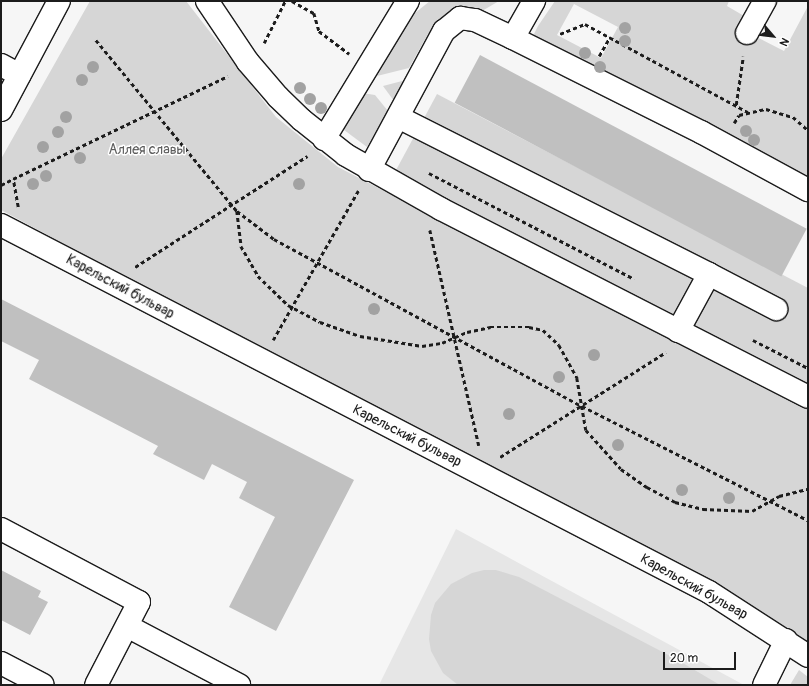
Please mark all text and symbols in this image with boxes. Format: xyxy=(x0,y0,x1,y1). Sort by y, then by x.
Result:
north arrow xyxy=(753,16,793,56)
text: N xyxy=(777,36,792,48)
park label: Аллея славы xyxy=(108,142,186,158)
street label: Карельский бульвар xyxy=(63,251,177,323)
street label: Карельский бульвар xyxy=(350,401,464,471)
street label: Карельский бульвар xyxy=(637,551,751,623)
scale bar xyxy=(665,644,738,670)
text: 20 m xyxy=(670,651,698,666)

